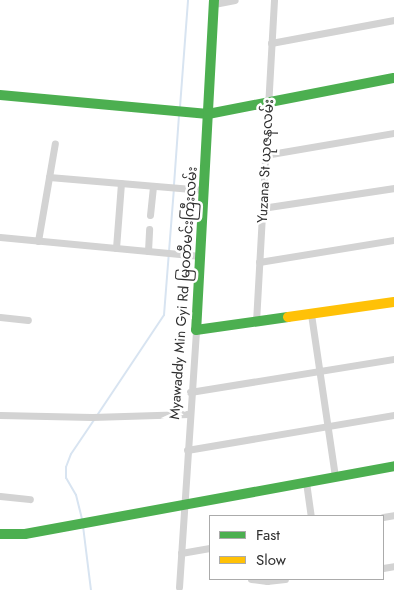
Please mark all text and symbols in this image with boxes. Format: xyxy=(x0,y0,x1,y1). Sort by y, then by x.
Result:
street label: Yuzana St ယုဇနလမ်း xyxy=(253,99,277,223)
street label: Myawaddy Min Gyi Rd မြဝတီမင်းကြီးလမ်း xyxy=(166,166,200,420)
legend xyxy=(209,515,384,580)
text: Fast xyxy=(256,524,280,546)
text: Slow xyxy=(256,549,286,571)

